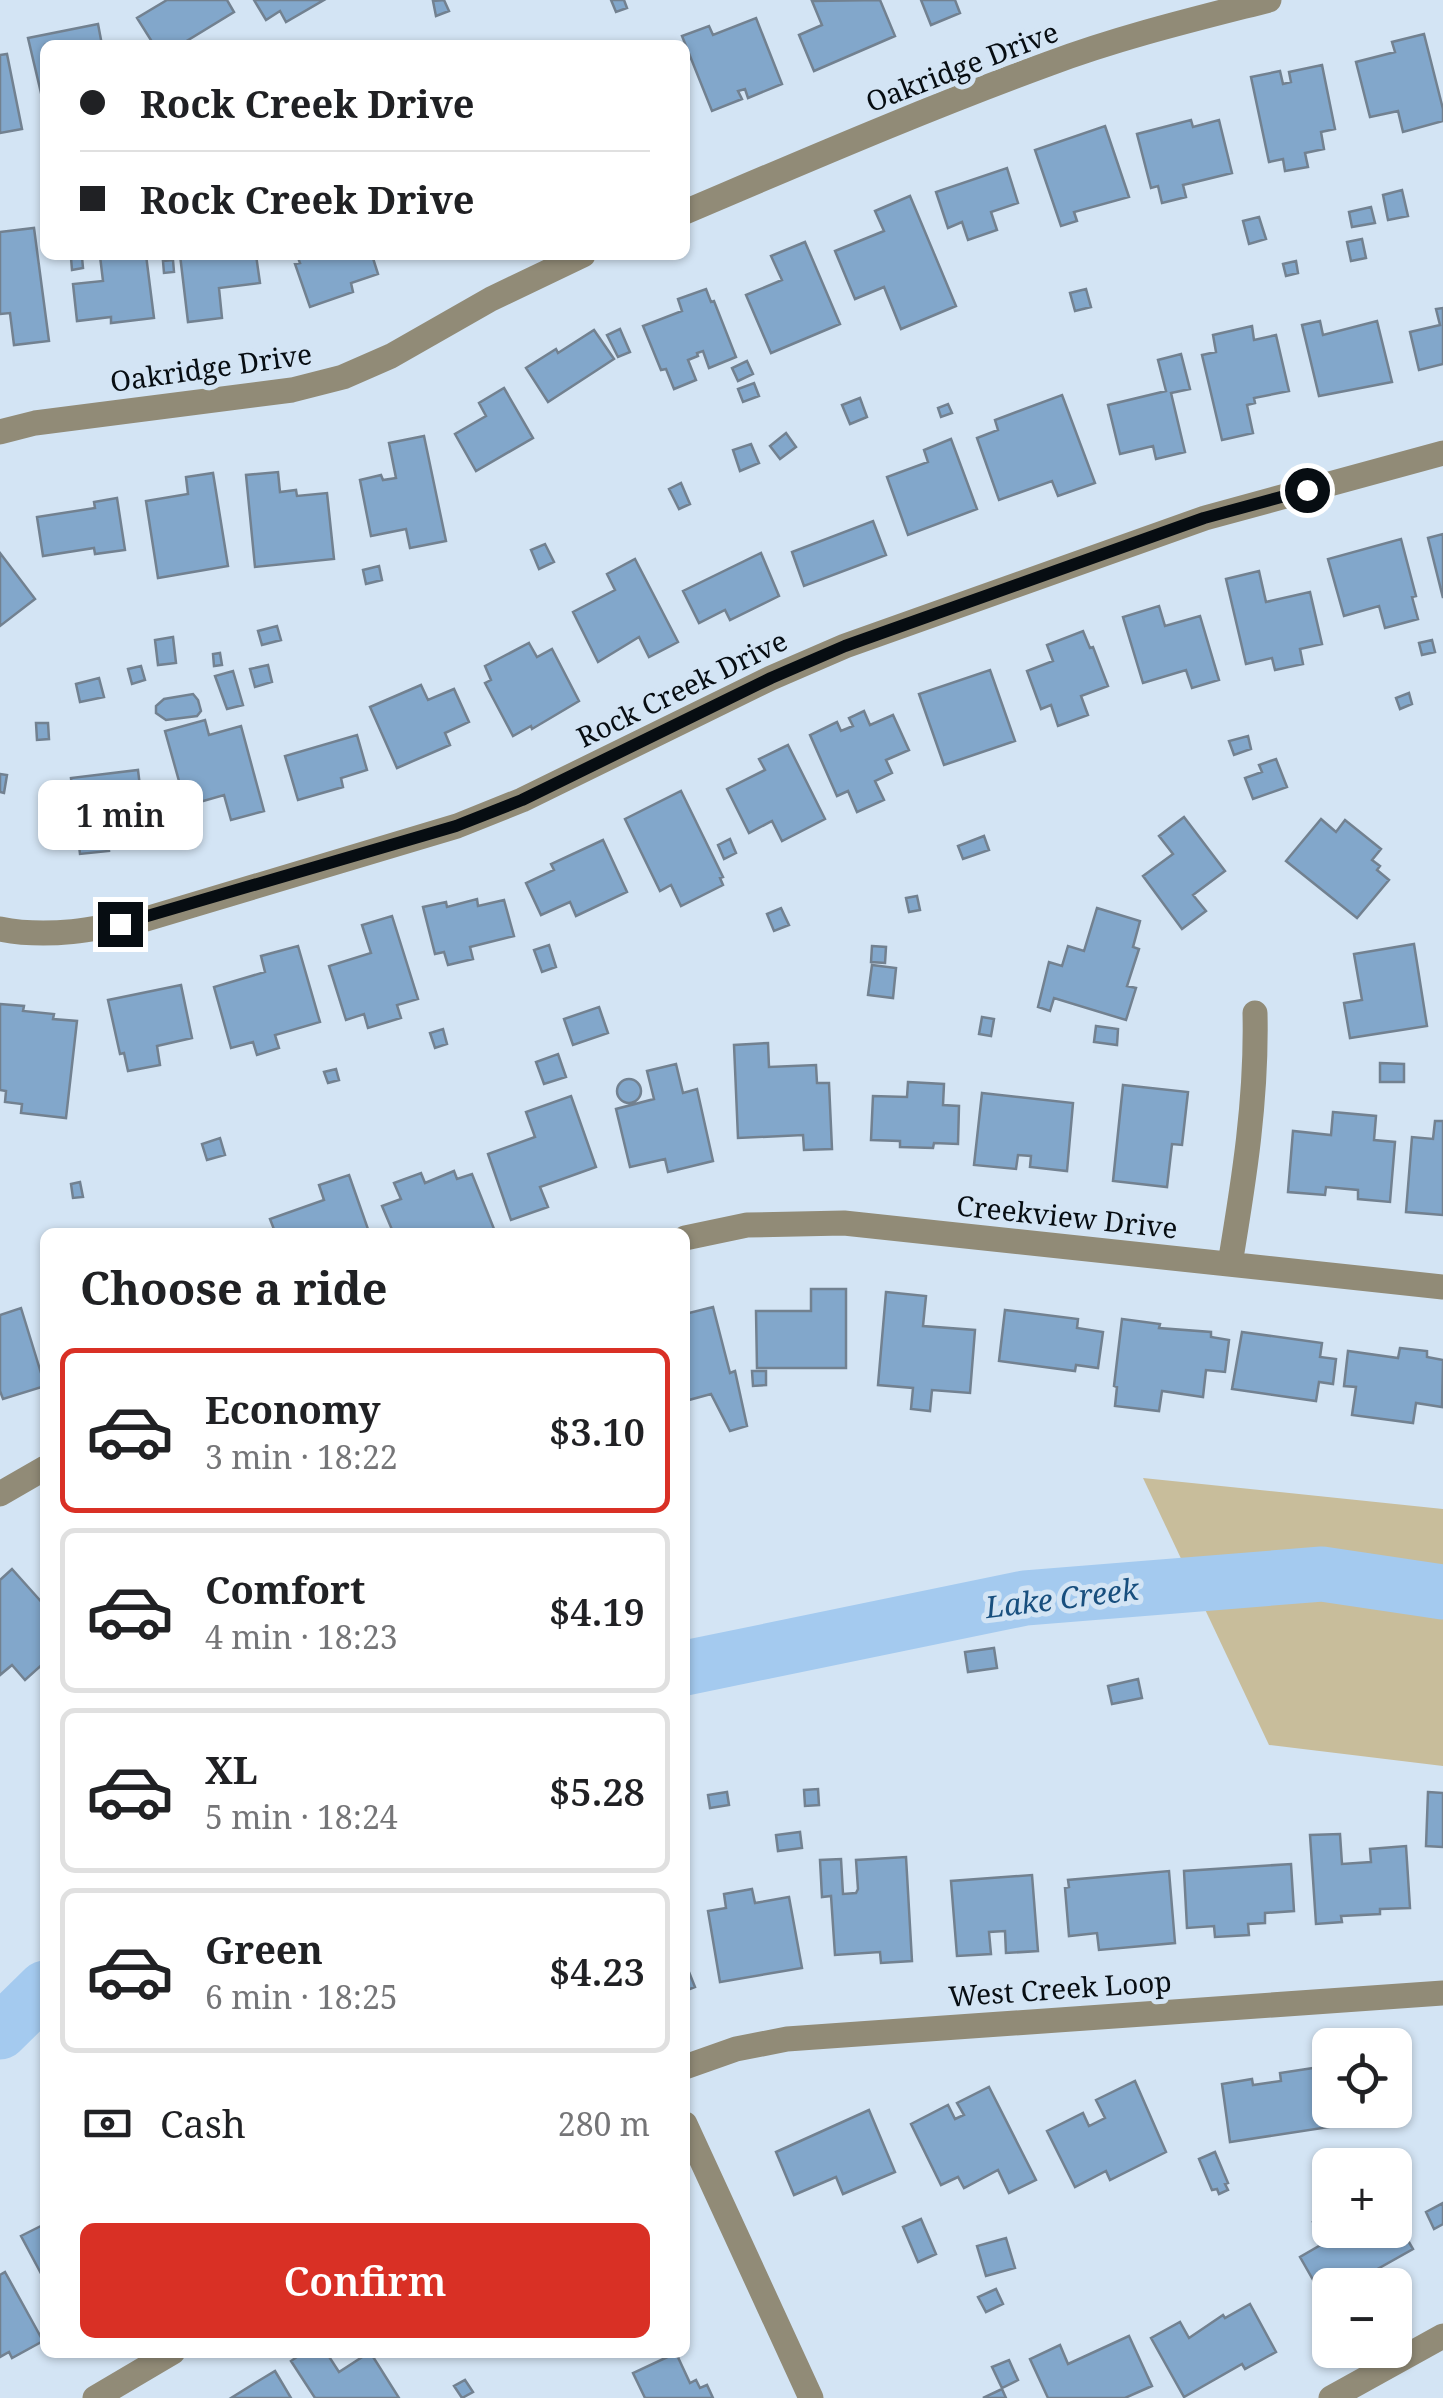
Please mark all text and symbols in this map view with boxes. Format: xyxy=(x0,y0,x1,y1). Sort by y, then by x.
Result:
street label: Oakridge Drive xyxy=(860,12,1063,120)
text: Rock Creek Drive xyxy=(140,77,475,129)
text: Rock Creek Drive xyxy=(140,173,475,225)
street label: Oakridge Drive xyxy=(108,334,314,400)
route start xyxy=(1285,468,1330,513)
street label: Rock Creek Drive xyxy=(570,621,793,756)
callout: 1 min xyxy=(38,779,202,849)
text: 1 min xyxy=(76,793,165,836)
route end xyxy=(98,902,143,947)
street label: Creekview Drive xyxy=(955,1186,1179,1247)
text: Choose a ride xyxy=(80,1257,388,1318)
text: Economy xyxy=(205,1383,381,1435)
icon: car xyxy=(85,1386,175,1476)
text: $3.10 xyxy=(549,1405,645,1457)
text: 3 min · 18:22 xyxy=(205,1435,398,1478)
text: Comfort xyxy=(205,1563,365,1615)
icon: car xyxy=(85,1566,175,1656)
water label: Lake Creek xyxy=(982,1568,1142,1627)
text: $4.19 xyxy=(549,1585,645,1637)
text: 4 min · 18:23 xyxy=(205,1615,398,1658)
text: XL xyxy=(205,1743,258,1795)
icon: car xyxy=(85,1746,175,1836)
text: $5.28 xyxy=(549,1765,645,1817)
text: 5 min · 18:24 xyxy=(205,1795,398,1838)
text: Green xyxy=(205,1923,323,1975)
icon: car xyxy=(85,1926,175,2016)
text: $4.23 xyxy=(549,1945,645,1997)
street label: West Creek Loop xyxy=(947,1961,1173,2015)
text: 6 min · 18:25 xyxy=(205,1975,398,2018)
map controls xyxy=(1312,2028,1412,2368)
button: locate xyxy=(1312,2028,1412,2128)
icon: cash xyxy=(80,2096,135,2151)
text: Cash xyxy=(160,2097,246,2149)
text: 280 m xyxy=(558,2102,650,2145)
button: + xyxy=(1312,2148,1412,2248)
button: Confirm xyxy=(80,2223,650,2338)
button: − xyxy=(1312,2268,1412,2368)

